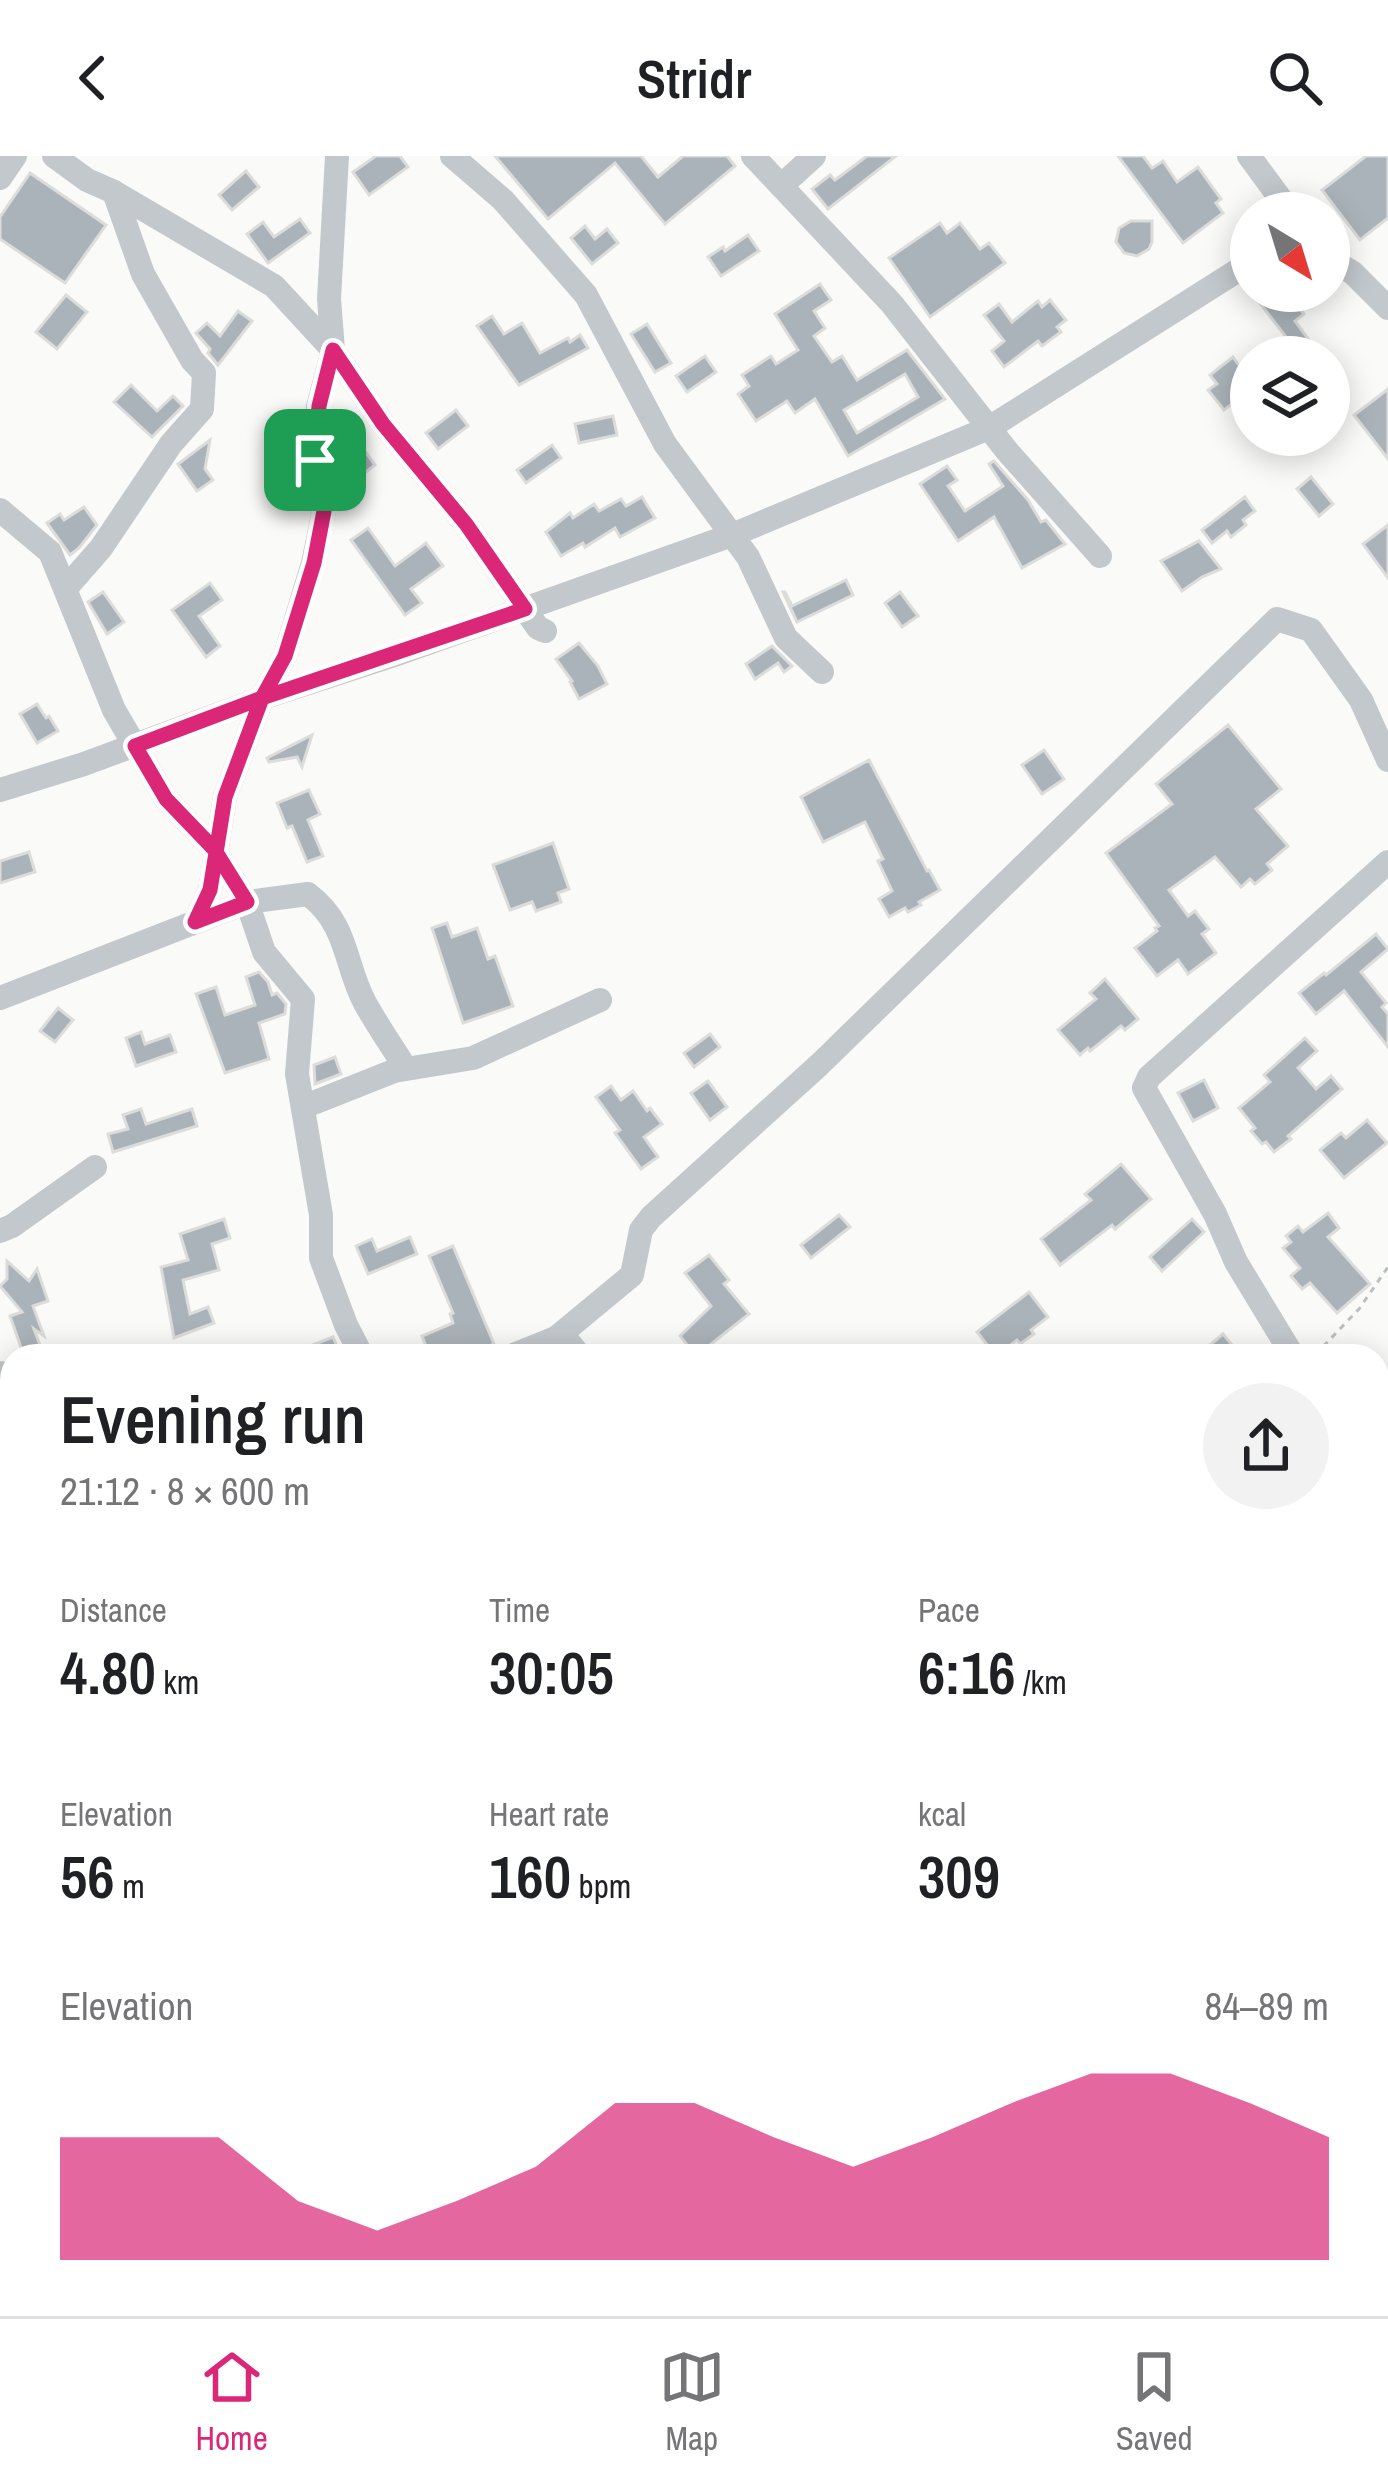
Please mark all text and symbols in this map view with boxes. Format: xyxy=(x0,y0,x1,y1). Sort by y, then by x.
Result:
text: Stridr xyxy=(637,42,751,115)
icon: back xyxy=(60,45,126,111)
icon: search xyxy=(1262,45,1328,111)
north arrow xyxy=(1230,192,1350,312)
map controls xyxy=(1230,192,1350,456)
button: layers xyxy=(1230,336,1350,456)
pin xyxy=(264,409,366,511)
icon: arrive xyxy=(282,427,348,493)
text: Evening run xyxy=(60,1375,366,1464)
button: share xyxy=(1203,1383,1329,1509)
text: 21:12 · 8 × 600 m xyxy=(60,1465,310,1517)
text: Distance xyxy=(60,1588,167,1632)
text: Time xyxy=(489,1588,550,1632)
text: Pace xyxy=(918,1588,980,1632)
text: 4.80 xyxy=(60,1632,156,1713)
text: 30:05 xyxy=(489,1632,614,1713)
text: 6:16 xyxy=(918,1632,1016,1713)
text: km xyxy=(156,1660,199,1704)
text: /km xyxy=(1016,1660,1067,1704)
text: Elevation xyxy=(60,1792,173,1836)
text: Heart rate xyxy=(489,1792,609,1836)
text: kcal xyxy=(918,1792,966,1836)
text: 56 xyxy=(60,1836,115,1917)
text: 160 xyxy=(489,1836,571,1917)
text: 309 xyxy=(918,1836,1000,1917)
text: m xyxy=(115,1864,145,1908)
text: bpm xyxy=(571,1864,631,1908)
text: Elevation xyxy=(60,1980,193,2032)
text: 84–89 m xyxy=(1205,1980,1329,2032)
tab: Home xyxy=(196,2344,268,2460)
tab: Map xyxy=(659,2344,725,2460)
tab: Saved xyxy=(1116,2344,1192,2460)

